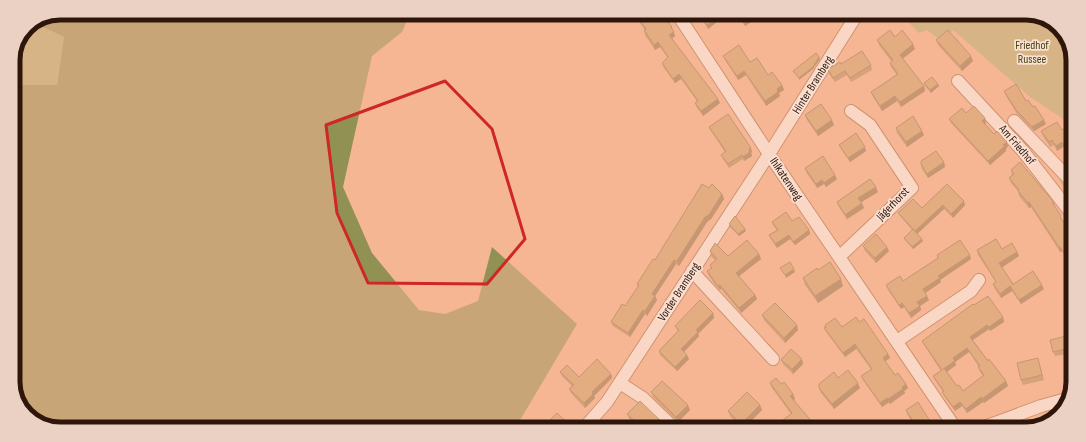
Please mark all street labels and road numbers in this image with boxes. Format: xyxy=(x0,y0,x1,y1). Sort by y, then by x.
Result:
street label: Hinter Bramberg xyxy=(789,53,837,117)
street label: Am Friedhof xyxy=(995,121,1039,169)
street label: Ihlkatenweg xyxy=(766,155,806,204)
street label: Jägerhorst xyxy=(873,184,913,225)
street label: Vorder Bramberg xyxy=(654,260,704,324)

